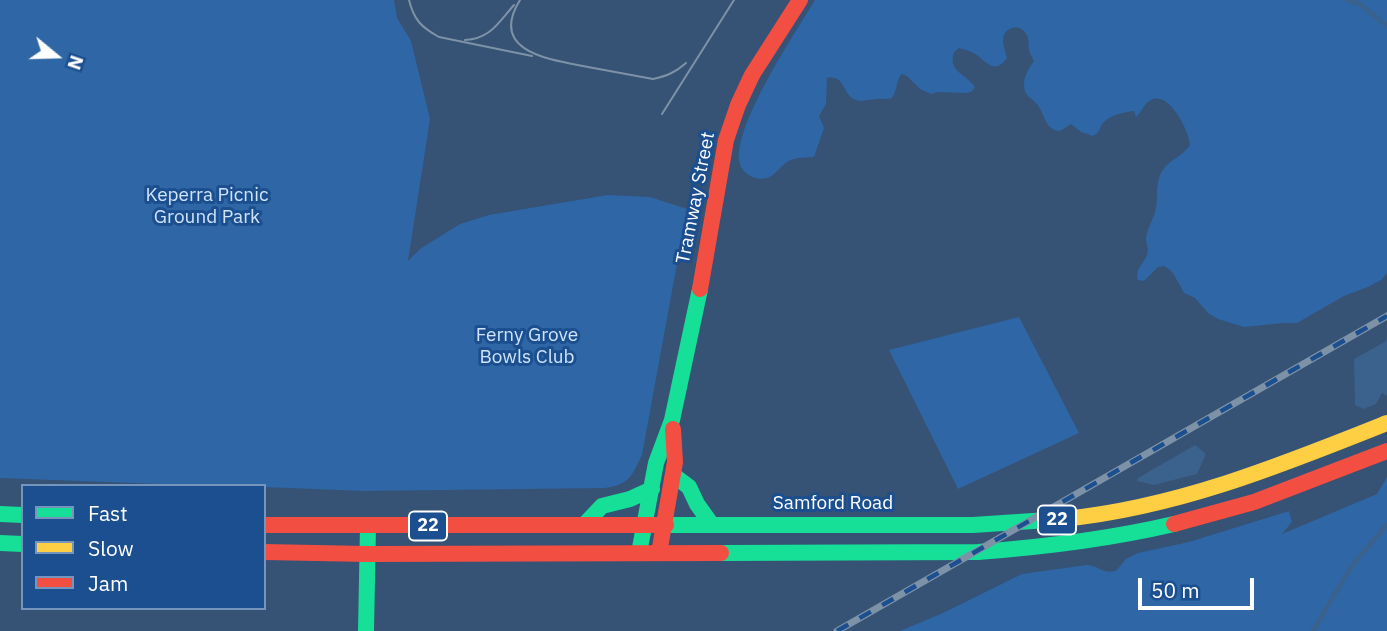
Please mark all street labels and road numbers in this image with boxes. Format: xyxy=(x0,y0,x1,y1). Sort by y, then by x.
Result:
street label: Tramway Street xyxy=(672,130,720,266)
street label: Samford Road xyxy=(773,493,893,515)
road number: 22 xyxy=(1038,506,1076,534)
road number: 22 xyxy=(409,512,447,540)

